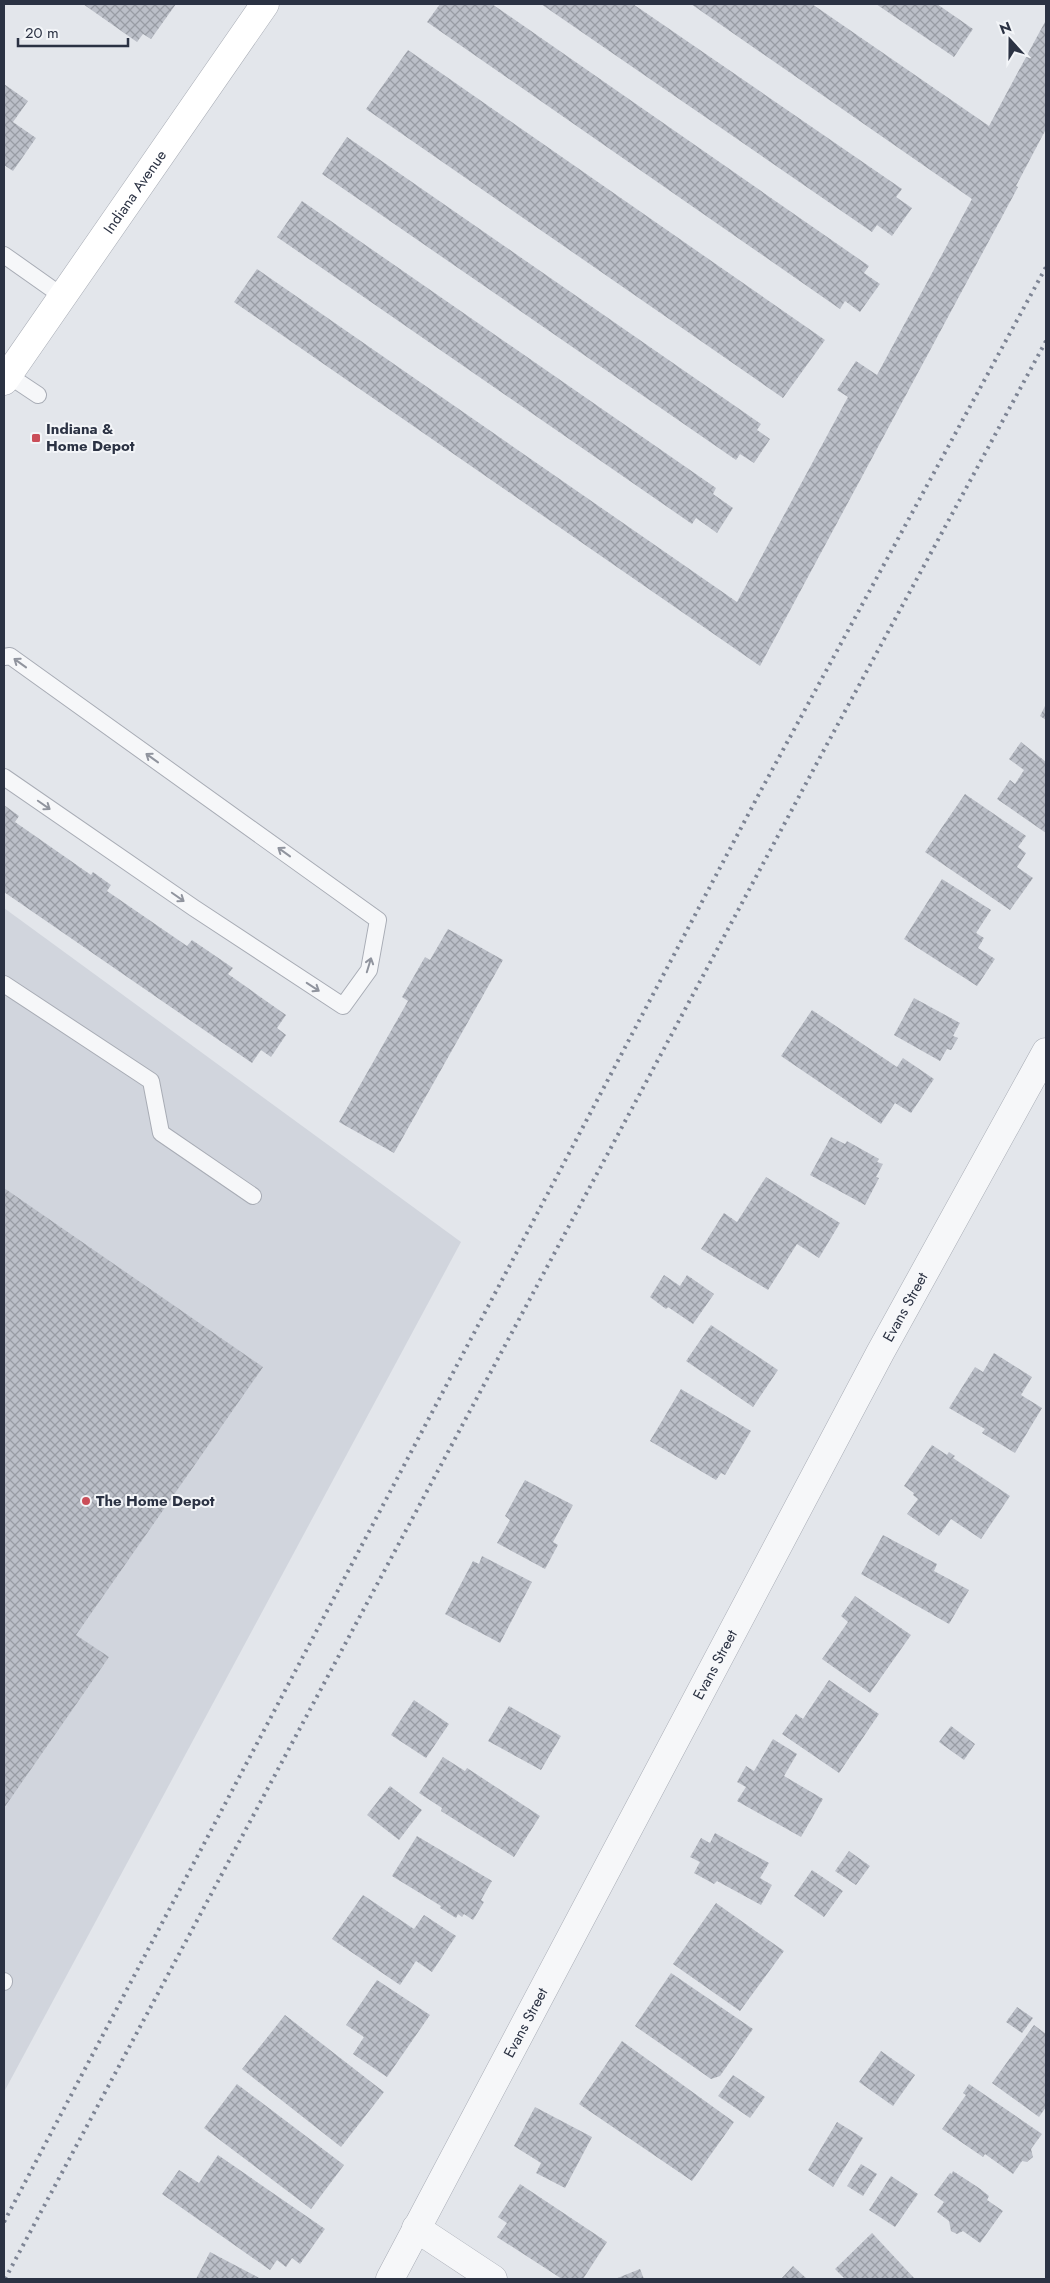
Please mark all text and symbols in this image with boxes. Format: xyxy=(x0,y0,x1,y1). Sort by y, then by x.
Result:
scale bar xyxy=(18,15,128,47)
north arrow xyxy=(985,15,1035,65)
text: N xyxy=(997,17,1014,39)
text: 20 m xyxy=(25,22,59,44)
street label: Indiana Avenue xyxy=(98,145,172,238)
place label: Indiana & Home Depot xyxy=(46,418,135,457)
marker: Indiana & Home Depot xyxy=(30,432,42,444)
one-way arrow xyxy=(13,658,27,668)
one-way arrow xyxy=(146,752,159,763)
one-way arrow xyxy=(37,800,51,810)
one-way arrow xyxy=(277,847,291,857)
one-way arrow xyxy=(171,892,185,902)
one-way arrow xyxy=(364,957,374,973)
one-way arrow xyxy=(306,982,320,992)
street label: Evans Street xyxy=(877,1268,934,1346)
place label: The Home Depot xyxy=(96,1490,215,1512)
marker: The Home Depot xyxy=(80,1495,92,1507)
street label: Evans Street xyxy=(687,1625,743,1704)
street label: Evans Street xyxy=(498,1983,553,2062)

